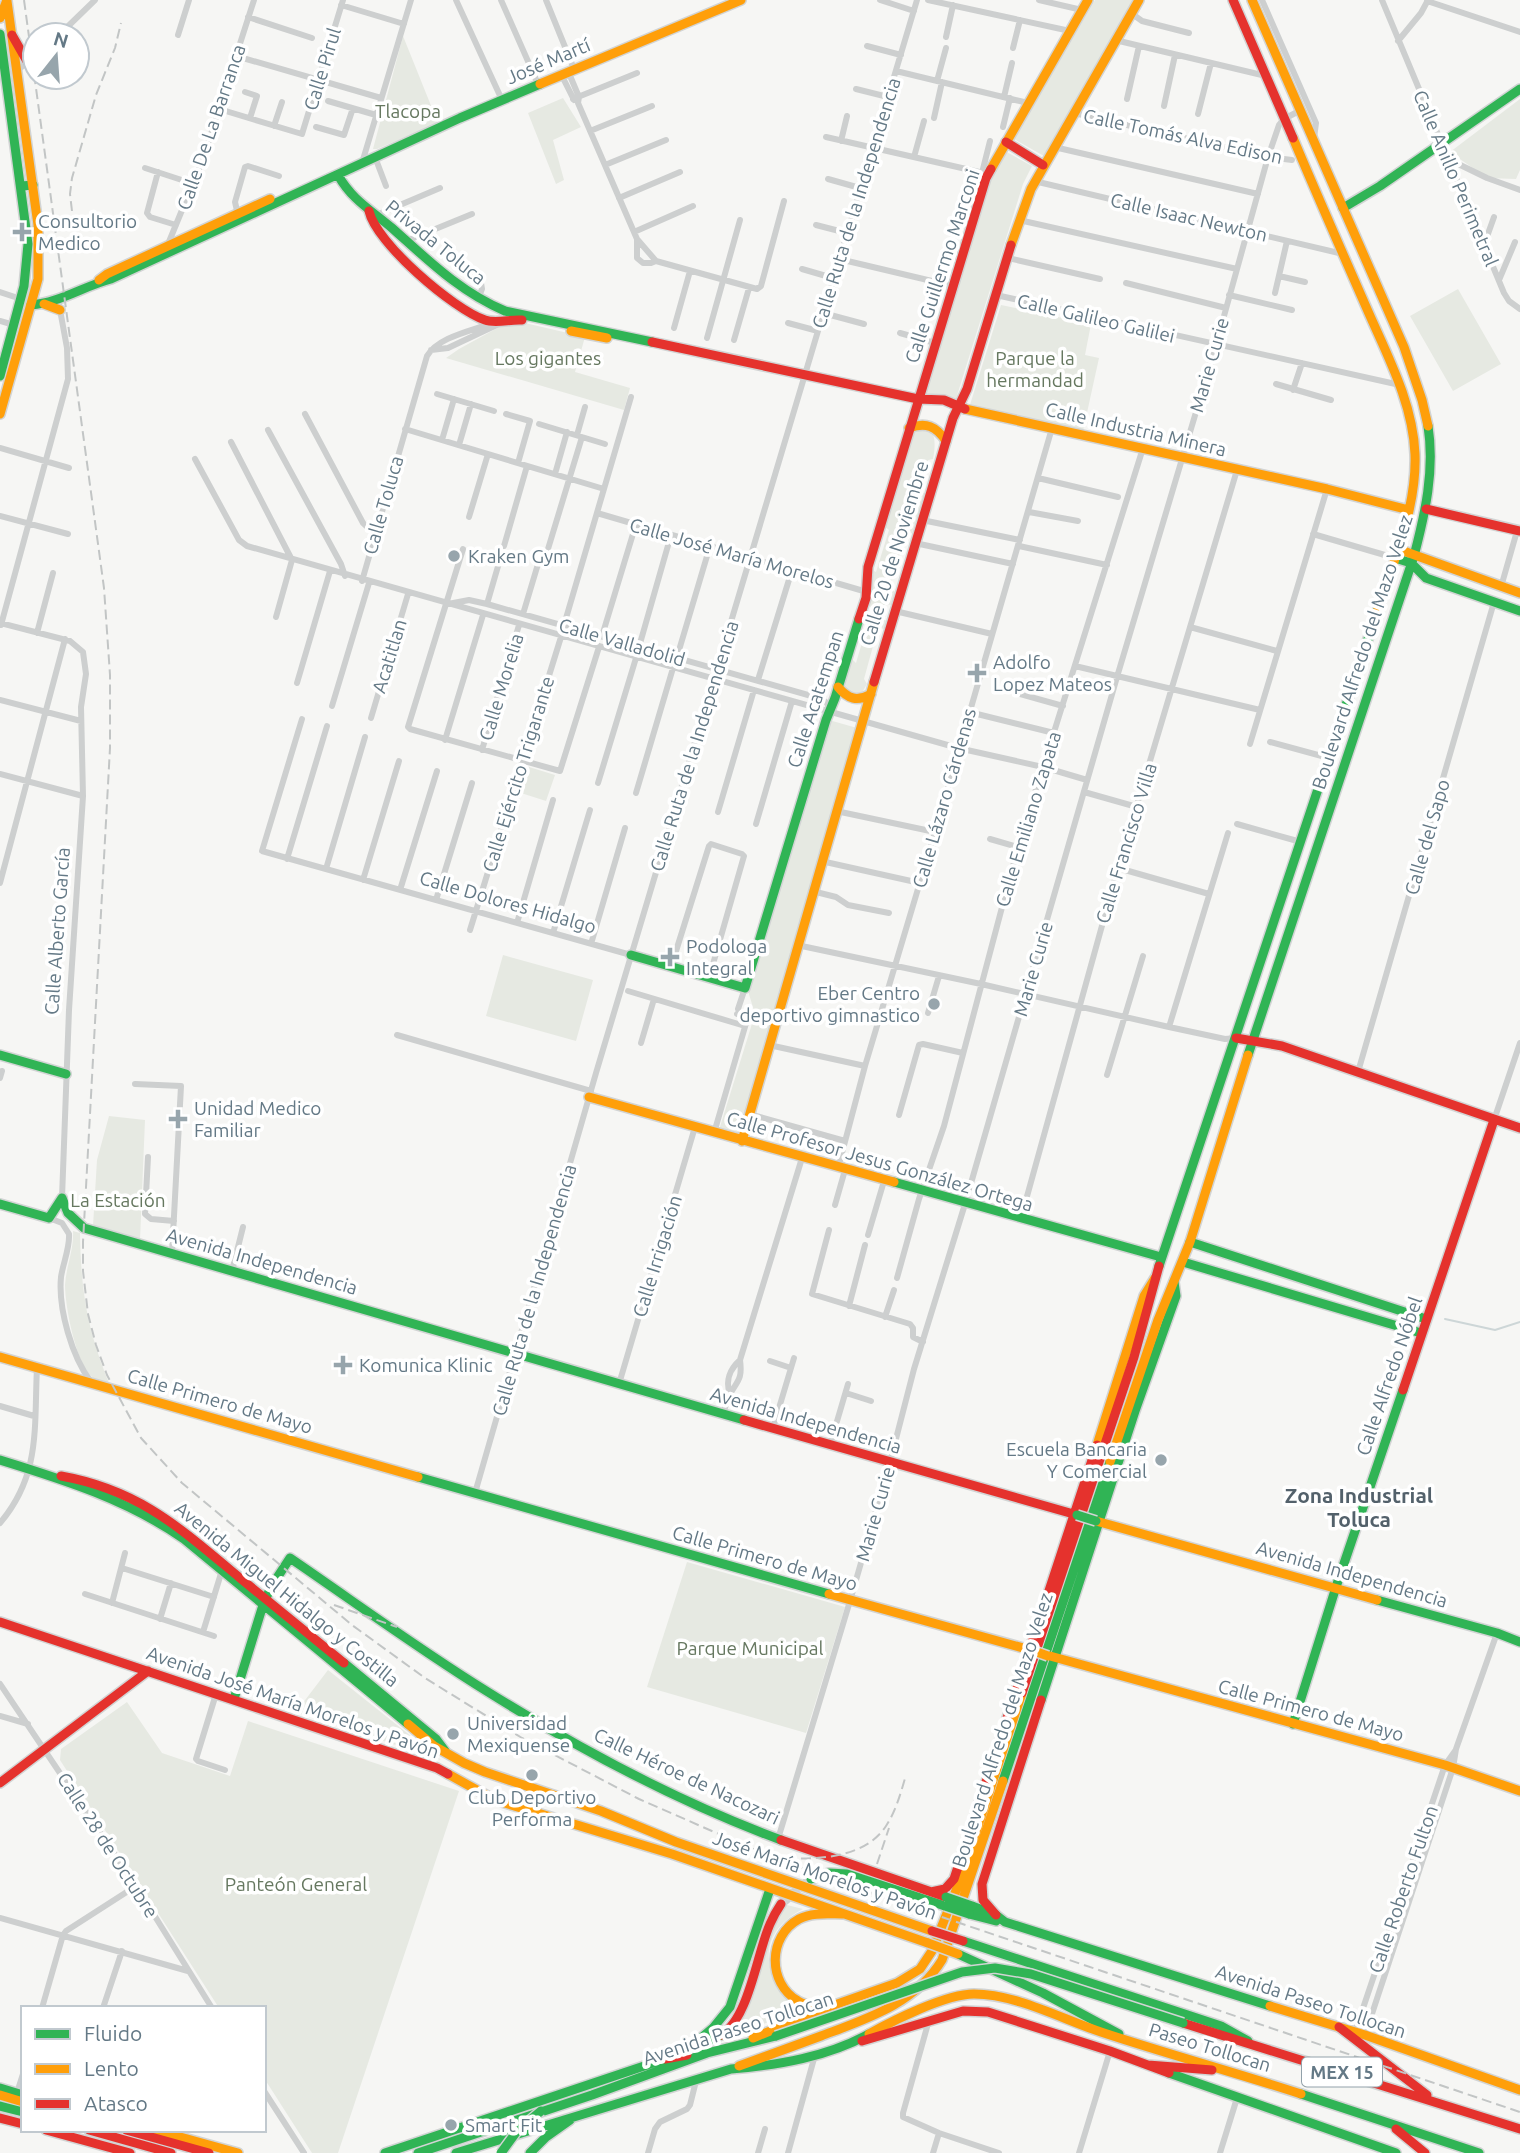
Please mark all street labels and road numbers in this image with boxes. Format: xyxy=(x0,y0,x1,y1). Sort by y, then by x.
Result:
street label: Calle Pirul xyxy=(299,25,345,113)
street label: José Martí xyxy=(503,33,594,89)
street label: Calle De La Barranca xyxy=(172,41,250,213)
street label: Calle Ruta de la Independencia xyxy=(807,75,905,331)
street label: Calle Anillo Perimetral xyxy=(1409,87,1503,269)
street label: Calle Tomás Alva Edison xyxy=(1081,104,1285,168)
street label: Calle Guillermo Marconi xyxy=(900,166,984,366)
street label: Calle Isaac Newton xyxy=(1108,188,1270,246)
street label: Privada Toluca xyxy=(381,195,491,289)
street label: Calle Galileo Galilei xyxy=(1015,289,1177,347)
street label: Marie Curie xyxy=(1185,315,1233,415)
street label: Calle Industria Minera xyxy=(1043,397,1229,461)
street label: Calle Toluca xyxy=(358,453,408,557)
street label: Calle 20 de Noviembre xyxy=(855,458,933,648)
street label: Boulevard Alfredo del Mazo Velez xyxy=(1307,512,1417,792)
street label: Calle José María Morelos xyxy=(627,513,837,593)
street label: Calle Valladolid xyxy=(556,613,688,671)
street label: Acatitlan xyxy=(367,616,411,696)
street label: Calle Ruta de la Independencia xyxy=(645,618,743,874)
street label: Calle Acatempan xyxy=(782,628,848,770)
street label: Calle Morelia xyxy=(474,631,528,743)
street label: Calle Ejército Trigarante xyxy=(478,673,558,875)
street label: Calle Lázaro Cárdenas xyxy=(908,706,980,890)
street label: Calle Emiliano Zapata xyxy=(991,729,1065,909)
street label: Calle Francisco Villa xyxy=(1091,760,1161,926)
street label: Calle del Sapo xyxy=(1400,777,1454,897)
street label: Calle Alberto García xyxy=(40,846,74,1016)
street label: Calle Dolores Hidalgo xyxy=(417,866,599,938)
street label: Marie Curie xyxy=(1009,919,1057,1019)
street label: Calle Profesor Jesus González Ortega xyxy=(724,1107,1036,1215)
street label: Calle Ruta de la Independencia xyxy=(487,1162,581,1418)
street label: Calle Irrigación xyxy=(628,1192,686,1320)
street label: Avenida Independencia xyxy=(164,1223,360,1299)
street label: Calle Alfredo Nóbel xyxy=(1352,1294,1426,1458)
street label: Calle Primero de Mayo xyxy=(125,1364,315,1438)
street label: Avenida Independencia xyxy=(708,1382,904,1458)
street label: Marie Curie xyxy=(851,1464,899,1564)
street label: Avenida Miguel Hidalgo y Costilla xyxy=(171,1497,403,1691)
street label: Calle Primero de Mayo xyxy=(670,1521,860,1595)
street label: Avenida Independencia xyxy=(1254,1536,1450,1612)
street label: Boulevard Alfredo del Mazo Velez xyxy=(947,1590,1057,1870)
street label: Avenida José María Morelos y Pavón xyxy=(144,1641,442,1763)
street label: Calle Primero de Mayo xyxy=(1216,1675,1406,1745)
street label: Calle Héroe de Nacozari xyxy=(591,1723,783,1829)
street label: Calle 28 de Octubre xyxy=(53,1768,163,1922)
street label: Calle Roberto Fulton xyxy=(1364,1802,1442,1976)
street label: José María Morelos y Pavón xyxy=(710,1826,940,1924)
street label: Avenida Paseo Tollocan xyxy=(1213,1960,1409,2042)
street label: Avenida Paseo Tollocan xyxy=(640,1987,836,2069)
street label: Paseo Tollocan xyxy=(1146,2018,1274,2076)
road number: MEX 15 xyxy=(1302,2058,1382,2086)

